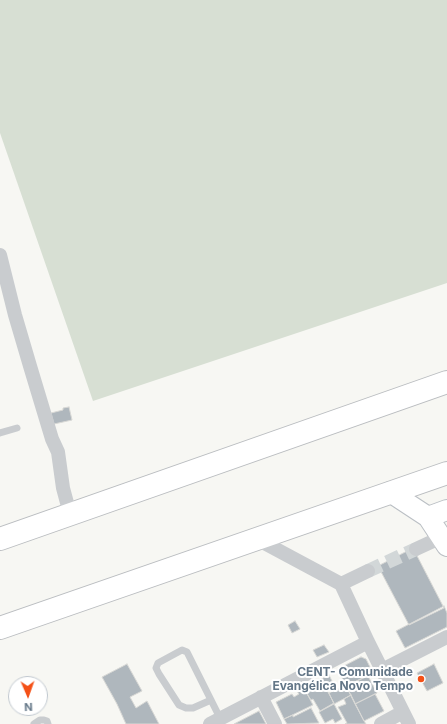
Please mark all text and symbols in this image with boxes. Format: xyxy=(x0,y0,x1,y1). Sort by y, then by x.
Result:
place label: CENT- Comunidade Evangélica Novo Tempo xyxy=(272,665,413,693)
marker: CENT- Comunidade Evangélica Novo Tempo xyxy=(416,674,426,684)
north arrow xyxy=(8,676,48,716)
text: N xyxy=(24,700,33,714)

